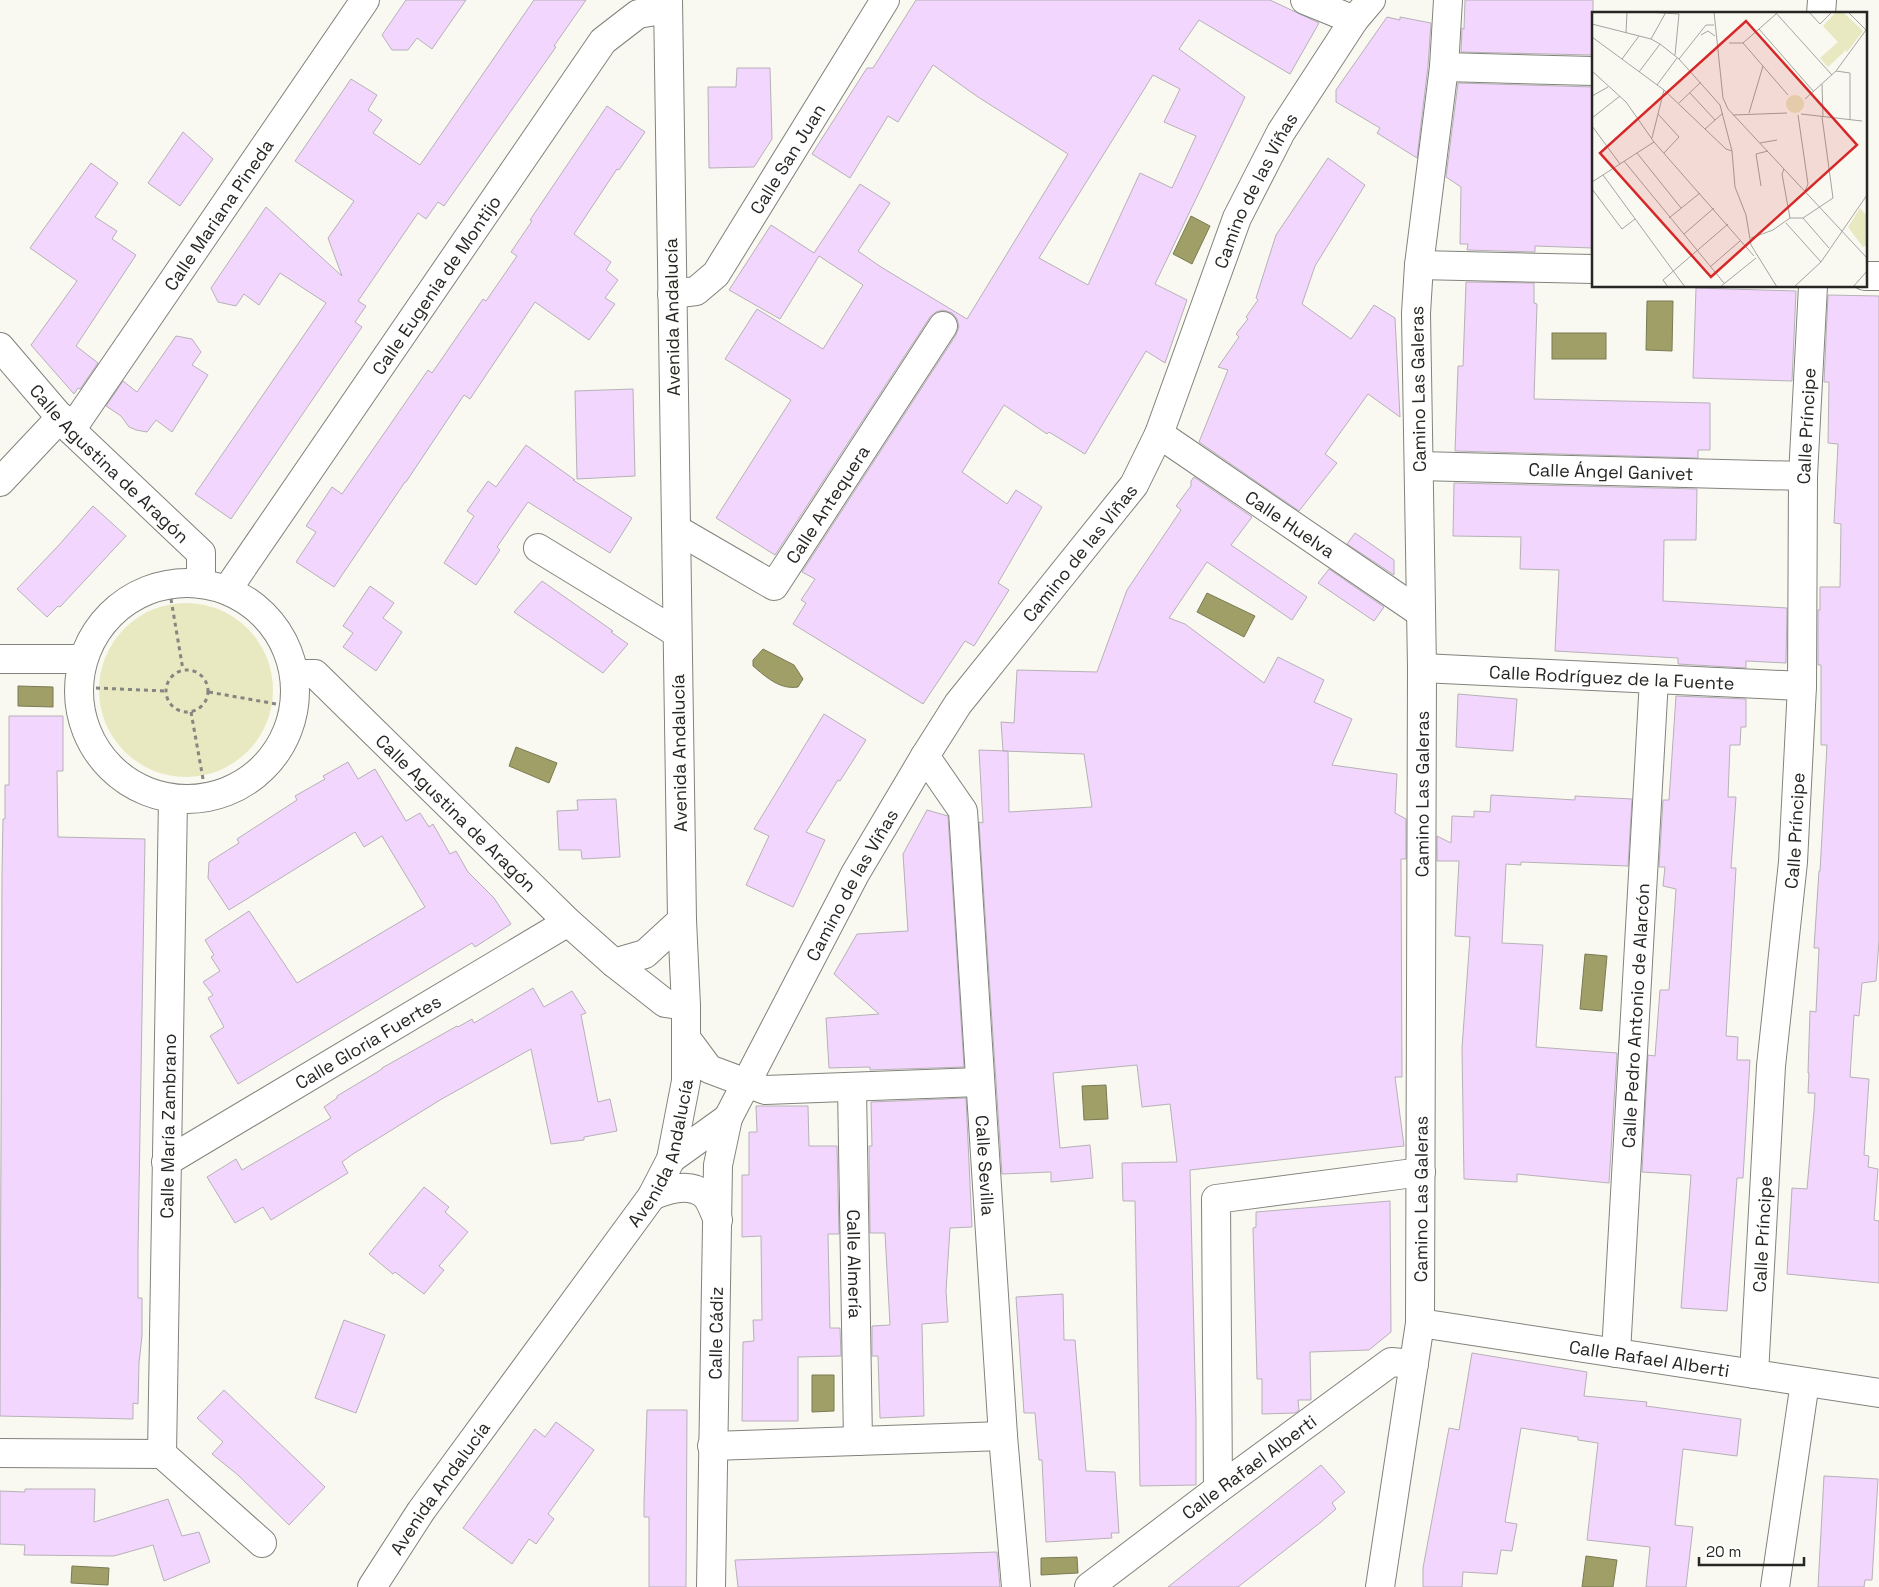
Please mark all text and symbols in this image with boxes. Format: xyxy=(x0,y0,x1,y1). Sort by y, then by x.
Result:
inset map xyxy=(1592,12,1866,288)
street label: Calle San Juan xyxy=(744,99,830,218)
street label: Camino de las Viñas xyxy=(1208,108,1302,271)
street label: Calle Mariana Pineda xyxy=(158,134,278,295)
street label: Calle Eugenia de Montijo xyxy=(367,191,506,379)
street label: Avenida Andalucía xyxy=(659,238,685,396)
street label: Camino Las Galeras xyxy=(1405,306,1431,472)
street label: Calle Príncipe xyxy=(1791,367,1820,484)
street label: Calle Agustina de Aragón xyxy=(25,379,194,548)
street label: Calle Antequera xyxy=(780,441,874,568)
street label: Calle Ángel Ganivet xyxy=(1528,457,1694,485)
street label: Camino de las Viñas xyxy=(1017,479,1142,626)
street label: Calle Huelva xyxy=(1241,485,1340,562)
street label: Calle Rodríguez de la Fuente xyxy=(1489,660,1735,694)
street label: Avenida Andalucía xyxy=(666,674,692,832)
street label: Camino Las Galeras xyxy=(1410,711,1433,877)
street label: Calle Agustina de Aragón xyxy=(371,729,542,896)
street label: Calle Príncipe xyxy=(1779,772,1809,890)
street label: Camino de las Viñas xyxy=(800,804,903,965)
street label: Calle Pedro Antonio de Alarcón xyxy=(1616,882,1654,1149)
street label: Calle Gloria Fuertes xyxy=(291,989,445,1094)
street label: Calle María Zambrano xyxy=(154,1033,181,1219)
street label: Avenida Andalucía xyxy=(622,1077,698,1231)
street label: Calle Sevilla xyxy=(971,1114,1000,1216)
street label: Camino Las Galeras xyxy=(1409,1116,1432,1282)
street label: Calle Príncipe xyxy=(1747,1175,1776,1293)
street label: Calle Almería xyxy=(843,1209,867,1319)
street label: Calle Cádiz xyxy=(703,1286,727,1380)
street label: Calle Rafael Alberti xyxy=(1567,1334,1731,1382)
street label: Calle Rafael Alberti xyxy=(1177,1409,1321,1524)
street label: Avenida Andalucía xyxy=(385,1417,495,1559)
scale bar xyxy=(1699,1534,1804,1566)
text: 20 m xyxy=(1706,1542,1741,1561)

